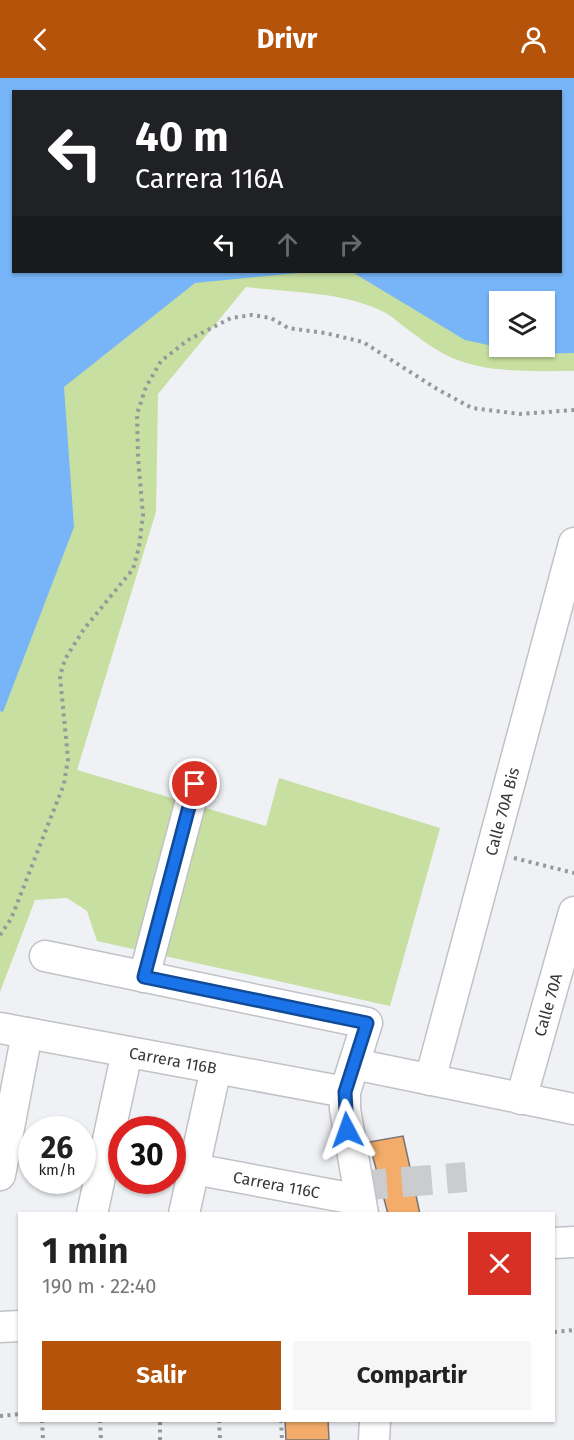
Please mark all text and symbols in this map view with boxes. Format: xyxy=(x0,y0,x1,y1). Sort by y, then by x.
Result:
icon: back xyxy=(24,23,57,56)
text: Drivr xyxy=(257,23,317,55)
icon: person xyxy=(517,23,550,56)
text: 40 m xyxy=(135,112,229,162)
icon: left xyxy=(36,114,114,192)
text: Carrera 116A xyxy=(135,163,283,195)
icon: left xyxy=(208,228,241,261)
icon: ahead xyxy=(271,228,304,261)
icon: right xyxy=(334,228,367,261)
map controls xyxy=(489,291,555,357)
button: layers xyxy=(489,291,555,357)
pin xyxy=(169,758,220,809)
street label: Calle 70A Bis xyxy=(481,765,523,858)
icon: arrive xyxy=(178,767,211,800)
street label: Calle 70A xyxy=(530,970,566,1038)
street label: Carrera 116B xyxy=(128,1043,219,1078)
position arrow xyxy=(315,1098,379,1162)
speed limit sign: 30 xyxy=(108,1116,186,1194)
text: 26 xyxy=(41,1130,73,1166)
text: km/h xyxy=(38,1161,76,1179)
street label: Carrera 116C xyxy=(232,1167,322,1202)
text: 1 min xyxy=(42,1229,129,1273)
button: close xyxy=(468,1232,531,1295)
text: 190 m · 22:40 xyxy=(42,1274,156,1298)
button: Salir xyxy=(42,1341,281,1410)
button: Compartir xyxy=(293,1341,531,1410)

